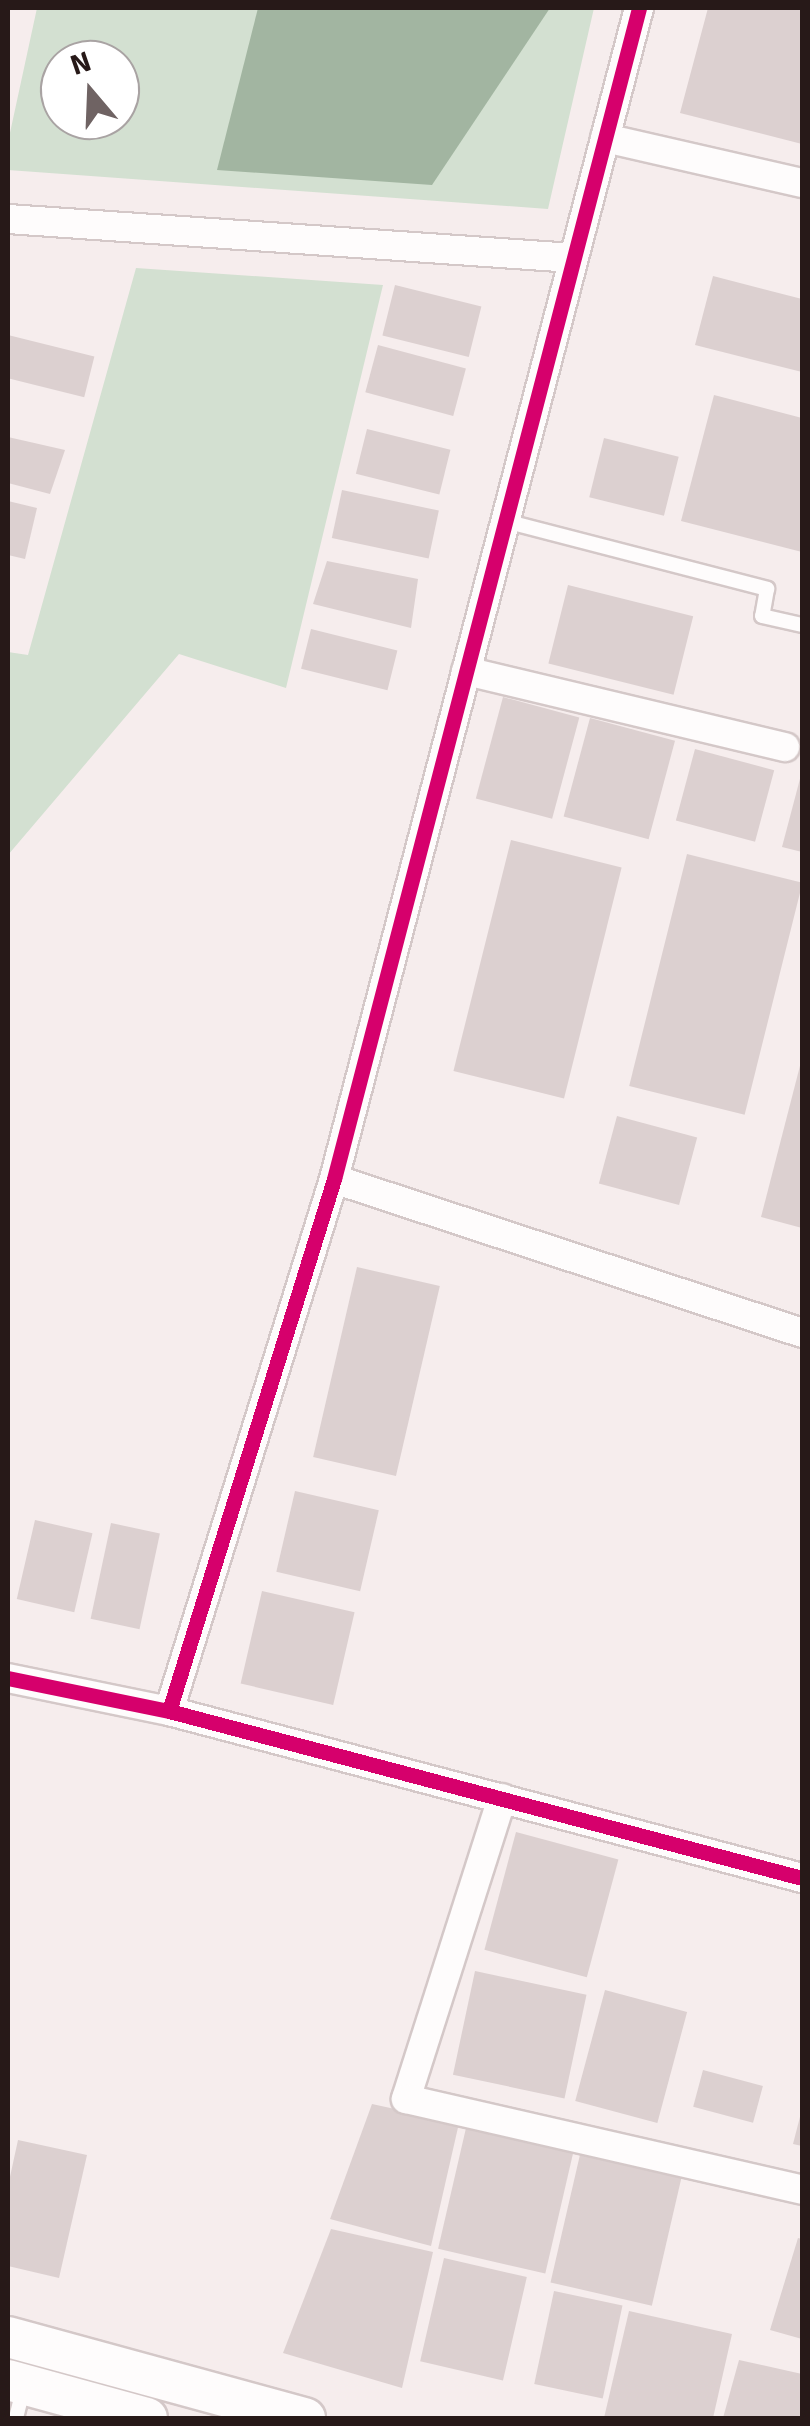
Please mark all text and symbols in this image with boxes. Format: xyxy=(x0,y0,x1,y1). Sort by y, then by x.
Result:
north arrow xyxy=(40,40,140,140)
text: N xyxy=(66,44,96,83)

